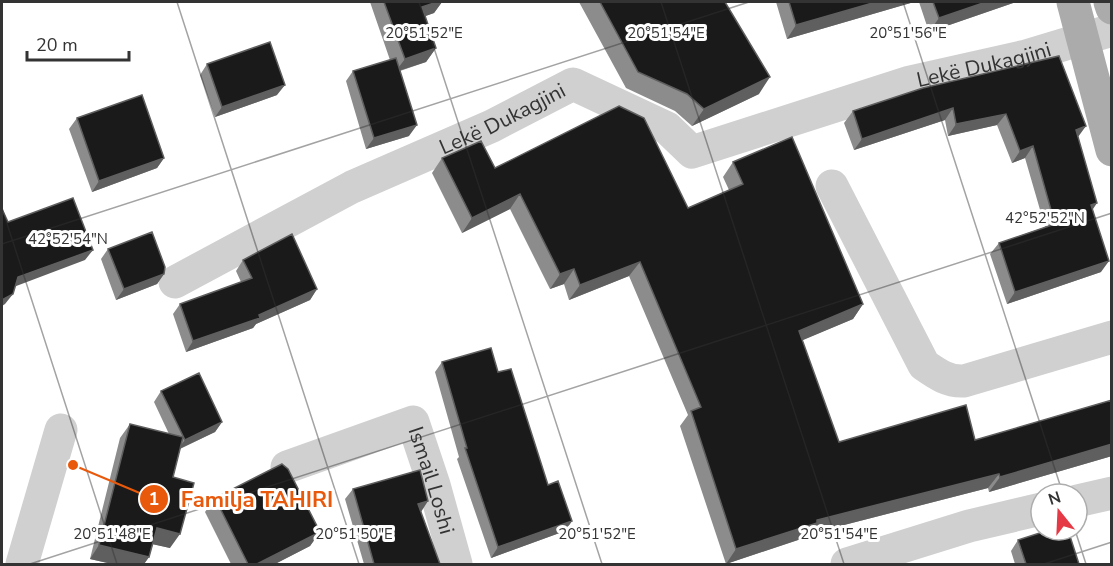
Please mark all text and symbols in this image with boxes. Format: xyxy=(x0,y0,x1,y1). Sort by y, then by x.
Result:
text: 20°51'52"E xyxy=(385,23,463,43)
text: 20°51'54"E xyxy=(627,23,705,43)
text: 20°51'56"E xyxy=(869,23,947,43)
scale bar xyxy=(27,24,129,62)
text: 20 m xyxy=(36,33,78,57)
street label: Lekë Dukagjini xyxy=(914,35,1054,94)
street label: Lekë Dukagjini xyxy=(435,76,570,161)
text: 42°52'52"N xyxy=(1005,208,1085,228)
text: 42°52'54"N xyxy=(28,229,108,249)
street label: Ismail Loshi xyxy=(402,423,461,537)
callout: Familja TAHIRI xyxy=(139,479,345,519)
north arrow xyxy=(1029,482,1089,542)
text: Familja TAHIRI xyxy=(181,485,333,515)
text: N xyxy=(1046,486,1064,511)
text: 1 xyxy=(149,487,159,511)
text: 20°51'48"E xyxy=(73,524,151,544)
text: 20°51'50"E xyxy=(315,524,393,544)
text: 20°51'52"E xyxy=(558,524,636,544)
text: 20°51'54"E xyxy=(800,524,878,544)

